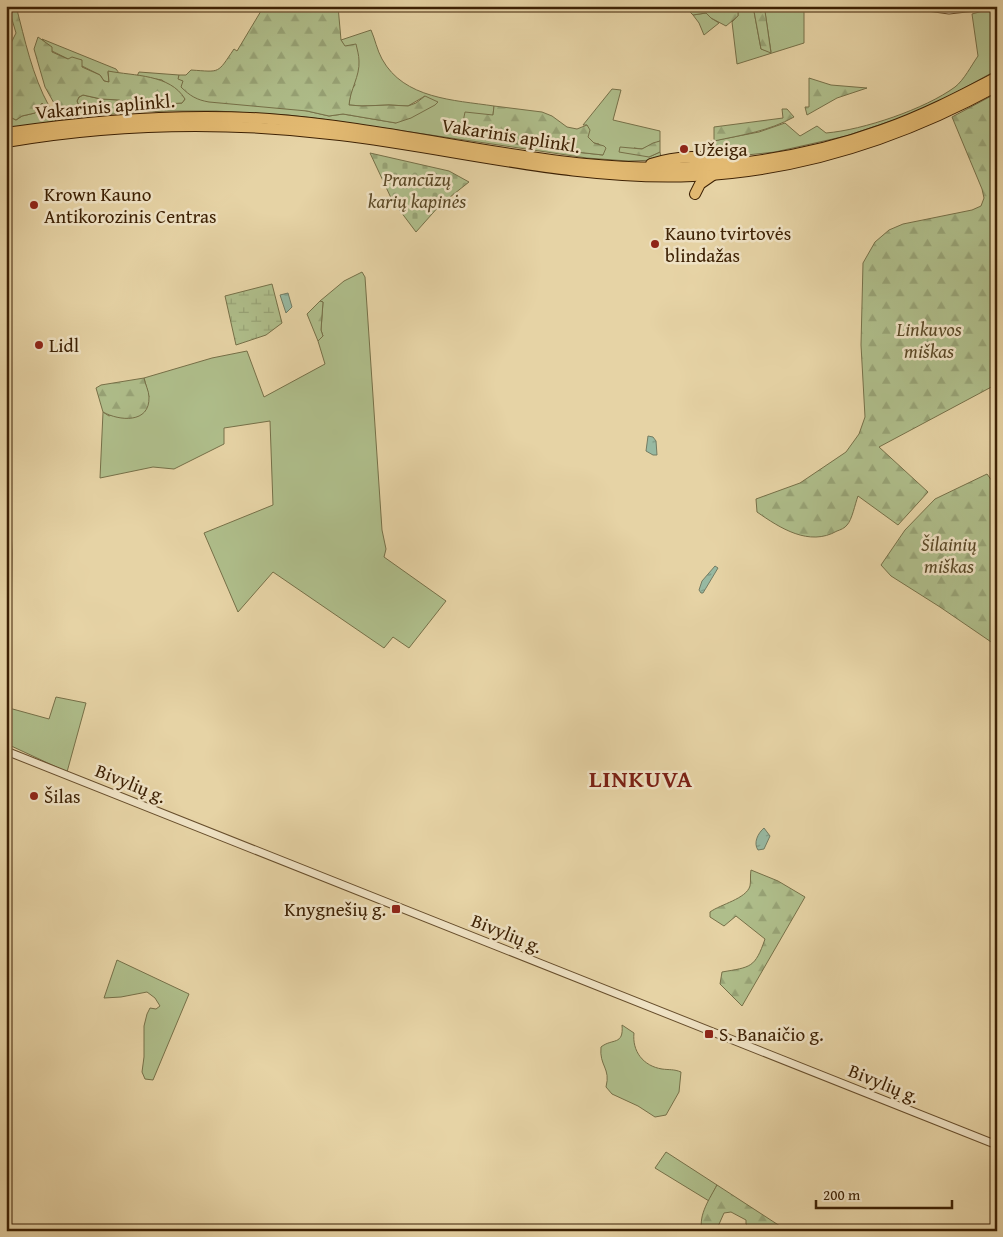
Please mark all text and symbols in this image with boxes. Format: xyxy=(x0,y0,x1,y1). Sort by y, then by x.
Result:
street label: Vakarinis aplinkl. xyxy=(34,86,176,126)
street label: Vakarinis aplinkl. xyxy=(440,110,582,160)
place label: Užeiga xyxy=(694,135,748,163)
marker: Užeiga xyxy=(678,143,690,155)
park label: Prancūzų karių kapinės xyxy=(368,165,466,215)
place label: Krown Kauno Antikorozinis Centras xyxy=(44,180,217,230)
marker: Krown Kauno Antikorozinis Centras xyxy=(28,199,40,211)
place label: Kauno tvirtovės blindažas xyxy=(665,219,791,269)
marker: Kauno tvirtovės blindažas xyxy=(649,238,661,250)
park label: Linkuvos miškas xyxy=(895,315,962,365)
place label: Lidl xyxy=(49,331,79,359)
marker: Lidl xyxy=(33,339,45,351)
park label: Šilainių miškas xyxy=(921,530,977,580)
street label: Bivylių g. xyxy=(91,756,171,810)
district label: LINKUVA xyxy=(589,761,693,796)
place label: Šilas xyxy=(44,782,80,810)
marker: Šilas xyxy=(28,790,40,802)
place label: Knygnešių g. xyxy=(284,895,386,923)
marker: Knygnešių g. xyxy=(390,903,402,915)
street label: Bivylių g. xyxy=(467,906,547,960)
place label: S. Banaičio g. xyxy=(719,1020,824,1048)
marker: S. Banaičio g. xyxy=(703,1028,715,1040)
street label: Bivylių g. xyxy=(844,1056,924,1110)
scale bar xyxy=(816,1177,952,1209)
text: 200 m xyxy=(823,1184,861,1205)

